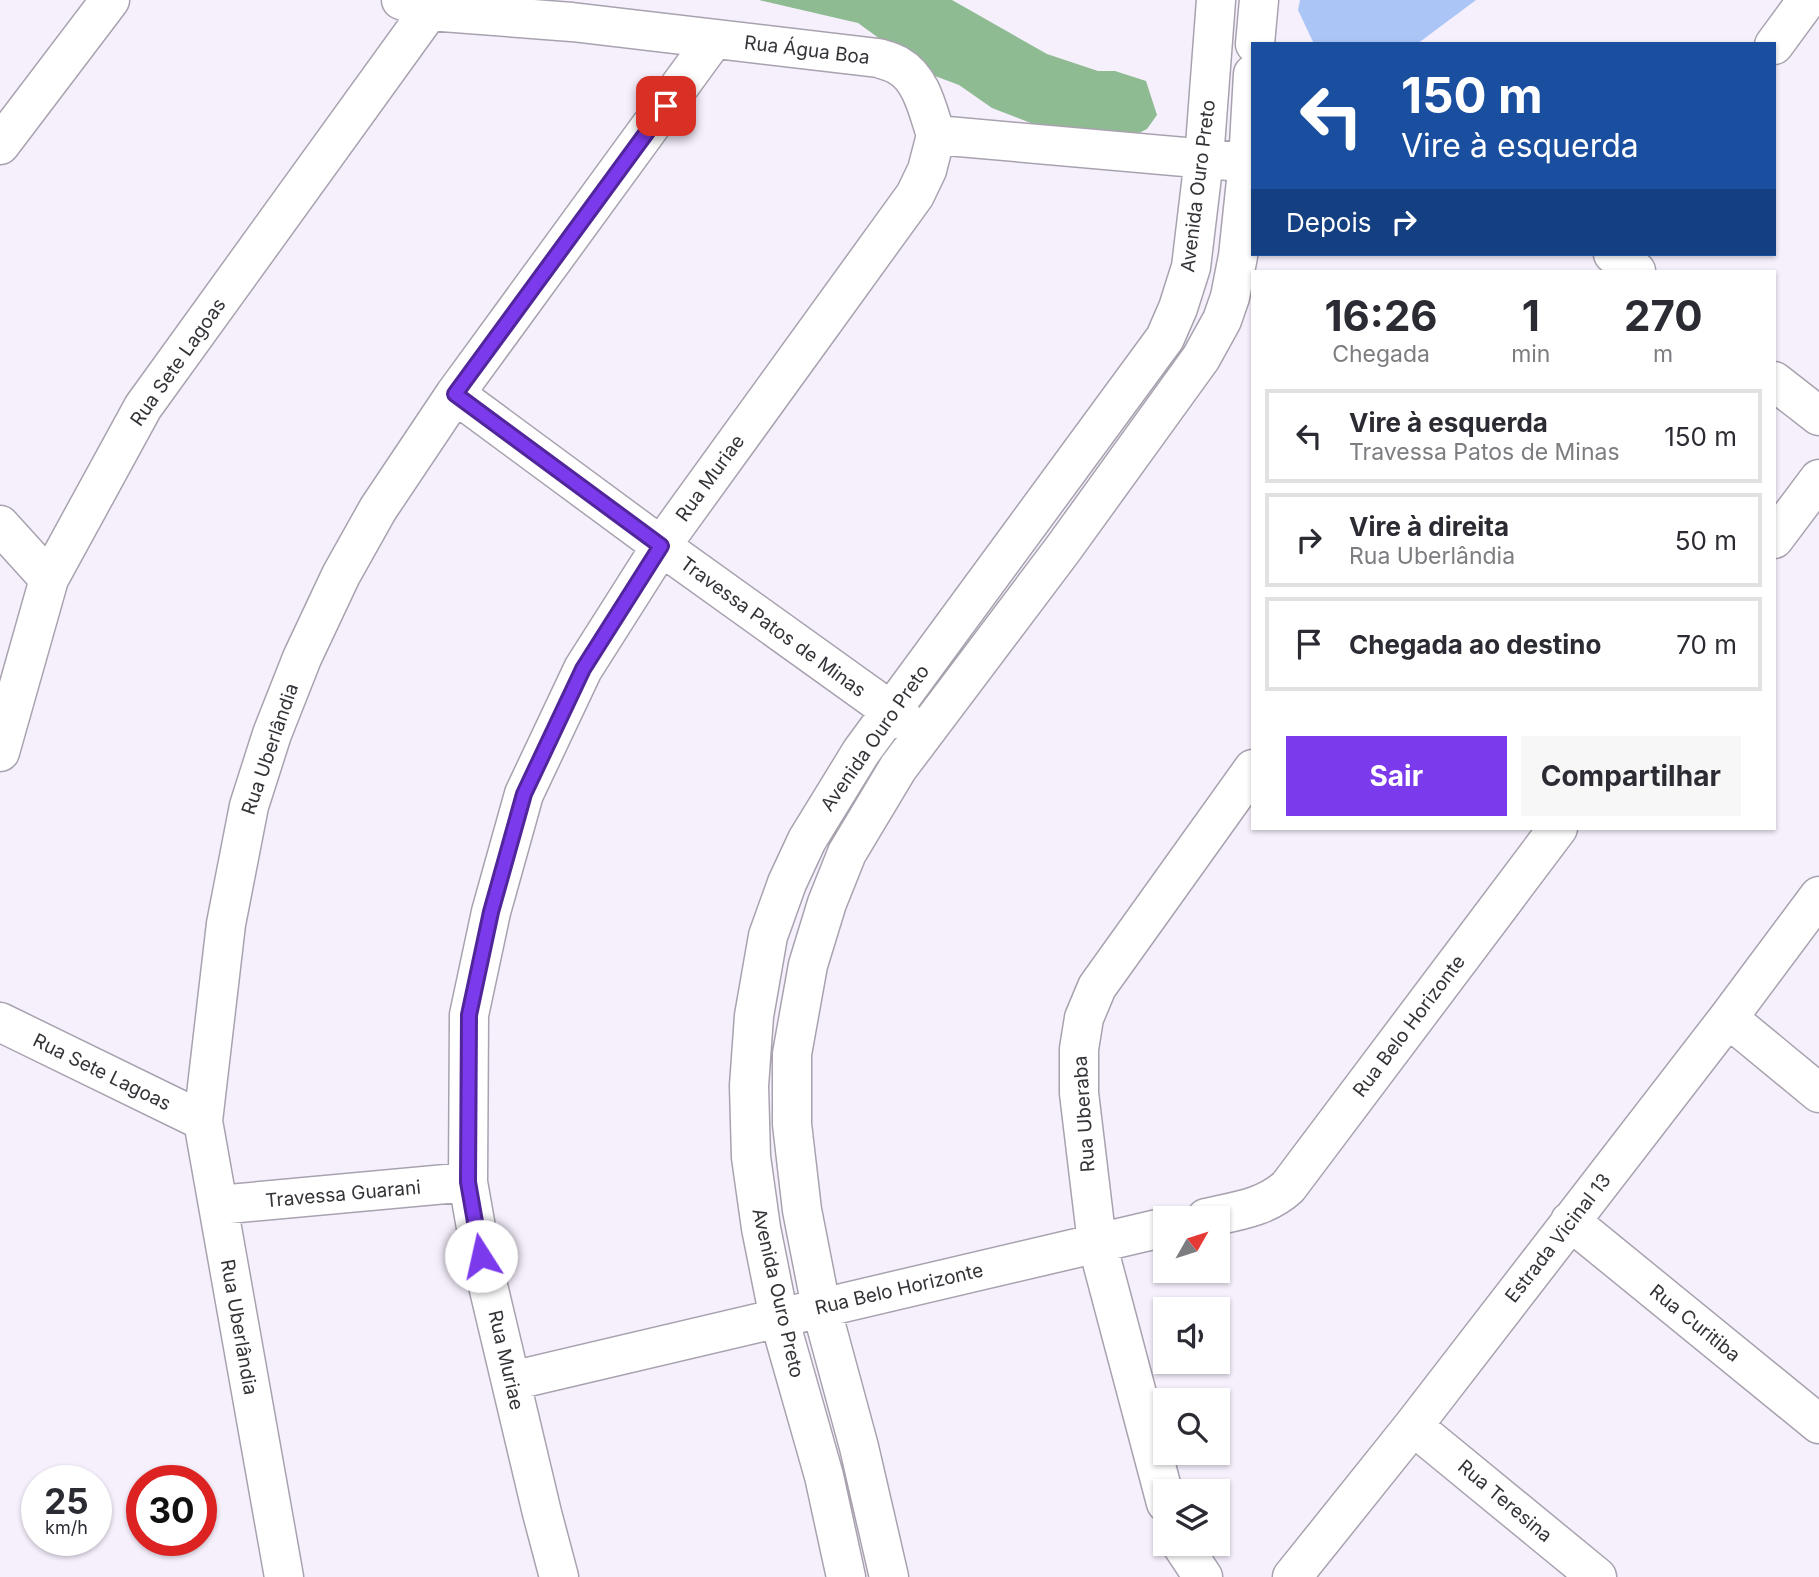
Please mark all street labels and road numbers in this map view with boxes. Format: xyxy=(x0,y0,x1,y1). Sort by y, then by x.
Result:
street label: Rua Água Boa xyxy=(743,30,871,69)
street label: Avenida Ouro Preto xyxy=(1176,98,1220,274)
street label: Rua Sete Lagoas xyxy=(125,294,231,430)
street label: Rua Muriae xyxy=(671,430,749,526)
street label: Travessa Patos de Minas xyxy=(676,552,870,702)
street label: Avenida Ouro Preto xyxy=(816,660,934,816)
street label: Rua Uberlândia xyxy=(237,680,303,818)
street label: Rua Belo Horizonte xyxy=(1348,950,1470,1102)
street label: Rua Sete Lagoas xyxy=(29,1029,175,1115)
street label: Rua Uberaba xyxy=(1068,1055,1100,1173)
street label: Estrada Vicinal 13 xyxy=(1500,1169,1616,1307)
street label: Travessa Guarani xyxy=(264,1176,422,1212)
street label: Avenida Ouro Preto xyxy=(747,1206,809,1380)
street label: Rua Uberlândia xyxy=(216,1257,262,1397)
street label: Rua Belo Horizonte xyxy=(813,1258,985,1320)
street label: Rua Curitiba xyxy=(1645,1279,1745,1367)
street label: Rua Muriae xyxy=(483,1308,529,1412)
street label: Rua Teresina xyxy=(1453,1455,1557,1547)

